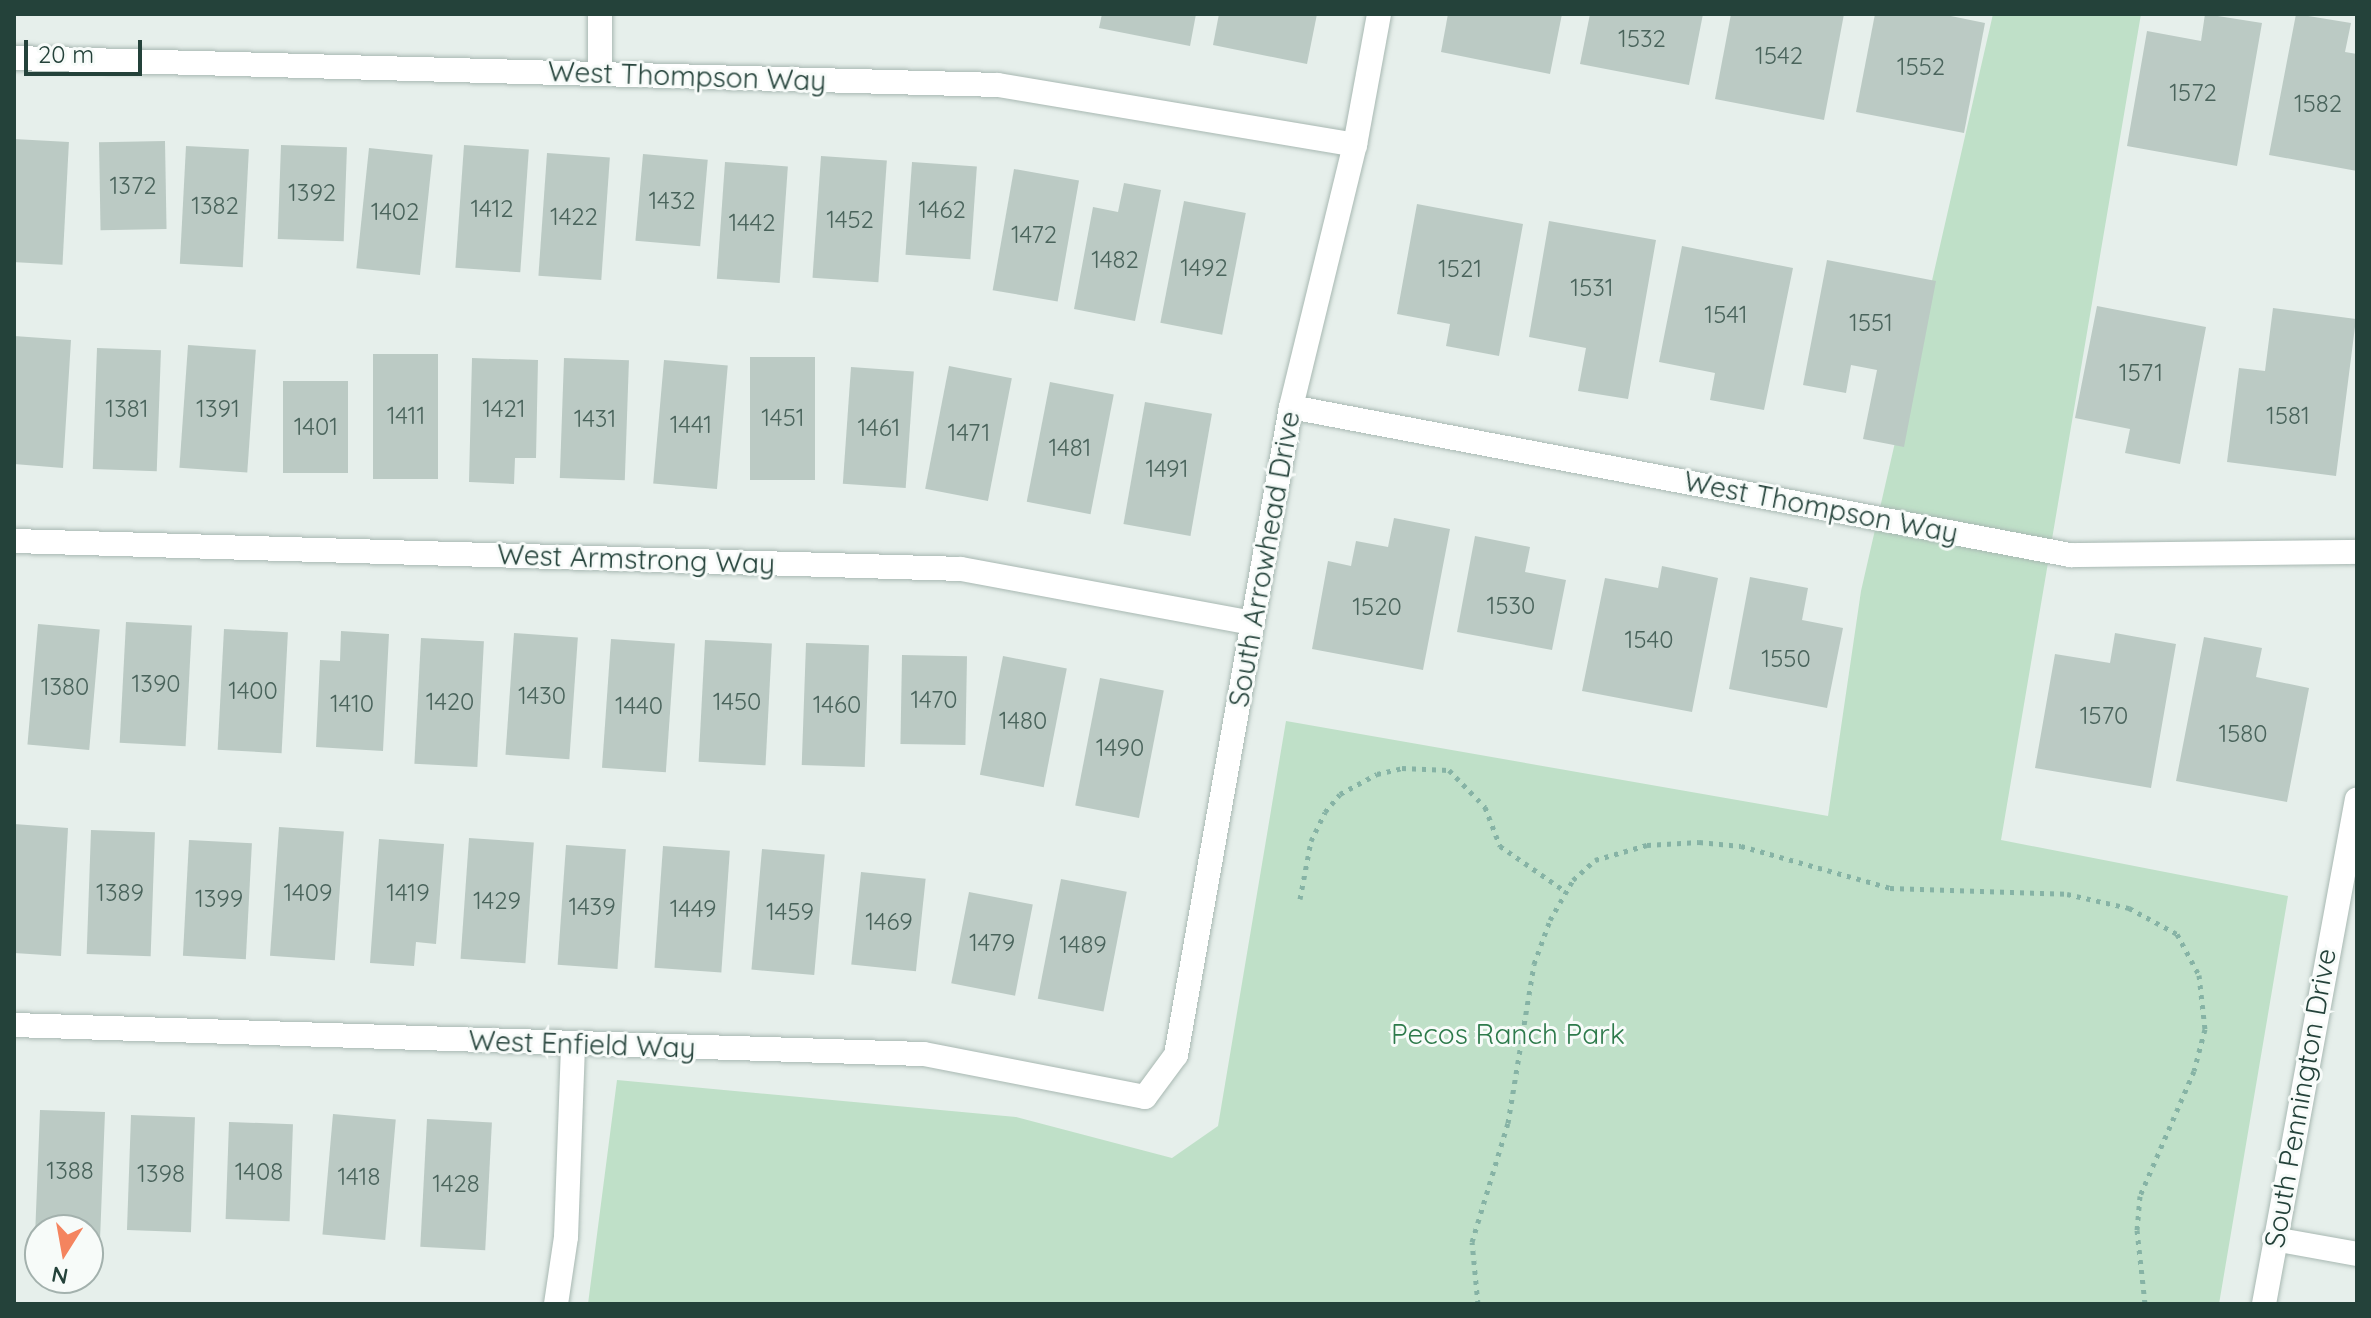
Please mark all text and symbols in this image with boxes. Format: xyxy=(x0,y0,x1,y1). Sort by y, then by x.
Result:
scale bar xyxy=(28,24,146,74)
house number: 1532 xyxy=(1618,25,1666,53)
text: 20 m xyxy=(38,39,94,69)
house number: 1542 xyxy=(1755,42,1803,70)
house number: 1552 xyxy=(1897,53,1945,81)
street label: West Thompson Way xyxy=(547,54,827,98)
house number: 1572 xyxy=(2169,79,2217,107)
house number: 1582 xyxy=(2294,90,2342,118)
house number: 1372 xyxy=(109,172,157,200)
house number: 1392 xyxy=(288,179,336,207)
house number: 1432 xyxy=(648,187,696,215)
house number: 1382 xyxy=(191,192,239,220)
house number: 1412 xyxy=(470,195,514,223)
house number: 1462 xyxy=(918,196,966,224)
house number: 1402 xyxy=(371,198,419,226)
house number: 1422 xyxy=(550,203,598,231)
house number: 1452 xyxy=(826,206,874,234)
house number: 1442 xyxy=(728,209,776,237)
house number: 1472 xyxy=(1011,221,1057,249)
house number: 1482 xyxy=(1091,246,1139,274)
house number: 1492 xyxy=(1180,254,1228,282)
house number: 1521 xyxy=(1438,255,1482,283)
house number: 1531 xyxy=(1570,274,1614,302)
house number: 1541 xyxy=(1704,301,1748,329)
house number: 1551 xyxy=(1849,309,1893,337)
house number: 1571 xyxy=(2119,359,2163,387)
house number: 1381 xyxy=(105,395,149,423)
house number: 1391 xyxy=(196,395,240,423)
house number: 1421 xyxy=(482,395,526,423)
house number: 1411 xyxy=(387,402,425,430)
house number: 1581 xyxy=(2266,402,2310,430)
house number: 1451 xyxy=(761,404,805,432)
house number: 1431 xyxy=(574,405,616,433)
street label: South Arrowhead Drive xyxy=(1221,409,1307,709)
house number: 1441 xyxy=(670,411,712,439)
house number: 1401 xyxy=(294,413,338,441)
house number: 1461 xyxy=(858,414,900,442)
house number: 1471 xyxy=(948,419,990,447)
house number: 1481 xyxy=(1048,434,1092,462)
house number: 1491 xyxy=(1145,455,1189,483)
street label: West Thompson Way xyxy=(1681,464,1961,550)
street label: West Armstrong Way xyxy=(497,537,775,581)
house number: 1530 xyxy=(1487,592,1535,620)
house number: 1520 xyxy=(1352,593,1402,621)
house number: 1540 xyxy=(1625,626,1673,654)
house number: 1550 xyxy=(1761,645,1811,673)
house number: 1390 xyxy=(131,670,181,698)
house number: 1380 xyxy=(41,673,89,701)
house number: 1400 xyxy=(228,677,278,705)
house number: 1430 xyxy=(518,682,566,710)
house number: 1470 xyxy=(910,686,958,714)
house number: 1420 xyxy=(426,688,474,716)
house number: 1450 xyxy=(713,688,761,716)
house number: 1410 xyxy=(330,690,374,718)
house number: 1460 xyxy=(813,691,861,719)
house number: 1440 xyxy=(615,692,663,720)
house number: 1570 xyxy=(2080,702,2128,730)
house number: 1480 xyxy=(999,707,1047,735)
house number: 1580 xyxy=(2218,720,2268,748)
house number: 1490 xyxy=(1096,734,1144,762)
house number: 1389 xyxy=(96,879,144,907)
house number: 1409 xyxy=(284,879,332,907)
house number: 1419 xyxy=(386,879,430,907)
house number: 1399 xyxy=(195,885,243,913)
house number: 1429 xyxy=(473,887,521,915)
house number: 1439 xyxy=(568,893,616,921)
house number: 1449 xyxy=(670,895,716,923)
house number: 1459 xyxy=(766,898,814,926)
house number: 1469 xyxy=(865,908,913,936)
house number: 1479 xyxy=(969,929,1015,957)
house number: 1489 xyxy=(1059,931,1107,959)
street label: South Pennington Drive xyxy=(2257,946,2343,1250)
park label: Pecos Ranch Park xyxy=(1391,1017,1625,1051)
street label: West Enfield Way xyxy=(468,1023,696,1065)
house number: 1388 xyxy=(46,1157,94,1185)
house number: 1408 xyxy=(235,1158,283,1186)
house number: 1398 xyxy=(137,1160,185,1188)
house number: 1418 xyxy=(338,1163,380,1191)
house number: 1428 xyxy=(432,1170,480,1198)
north arrow xyxy=(24,1214,104,1294)
text: N xyxy=(49,1260,70,1291)

